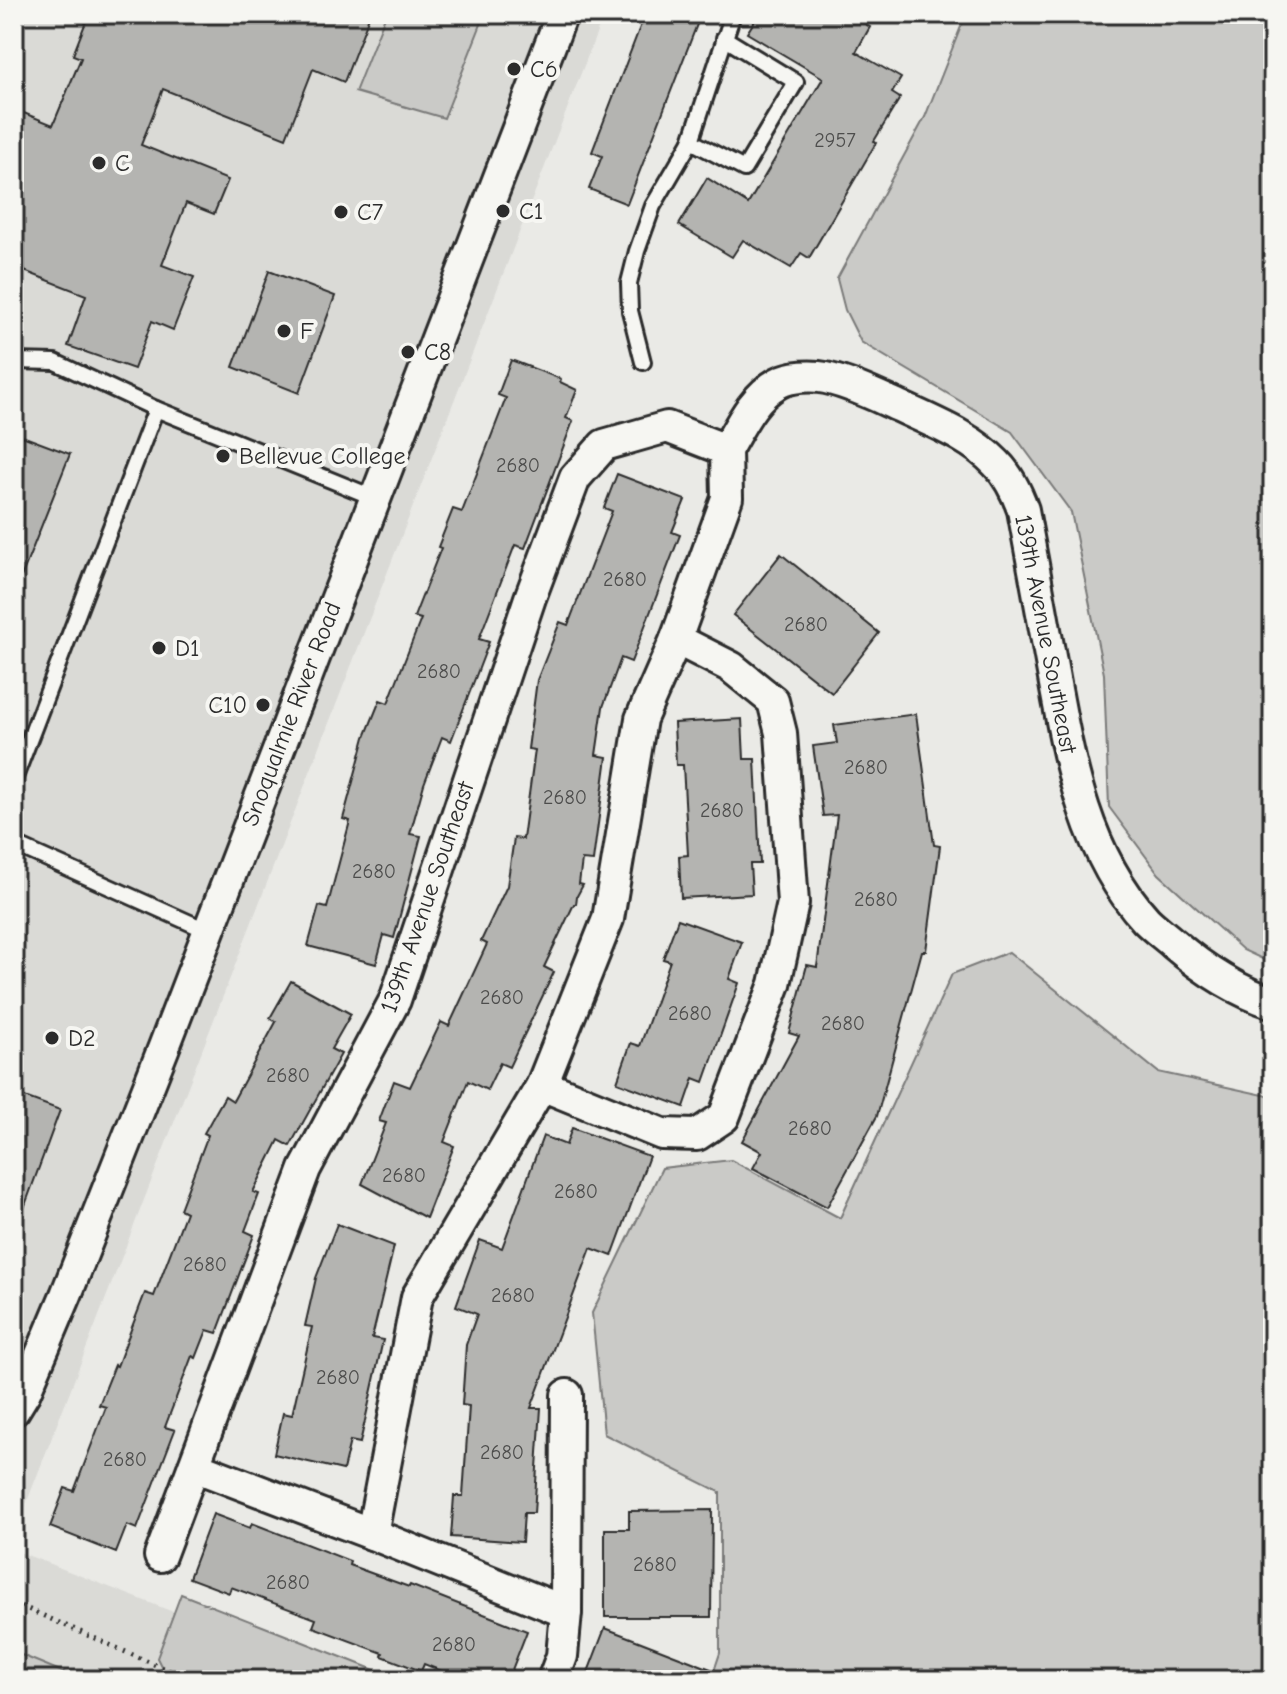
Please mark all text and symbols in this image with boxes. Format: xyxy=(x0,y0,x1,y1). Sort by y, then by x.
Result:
place label: C6 xyxy=(530,55,558,83)
marker: C6 xyxy=(505,60,523,78)
house number: 2957 xyxy=(814,129,856,152)
place label: C xyxy=(115,149,130,177)
marker: C xyxy=(90,154,108,172)
place label: C1 xyxy=(519,197,543,225)
place label: C7 xyxy=(357,198,383,226)
marker: C1 xyxy=(494,202,512,220)
marker: C7 xyxy=(332,203,350,221)
place label: F xyxy=(300,317,314,345)
marker: F xyxy=(275,322,293,340)
place label: C8 xyxy=(424,338,451,366)
marker: C8 xyxy=(399,343,417,361)
place label: Bellevue College xyxy=(239,442,406,470)
marker: Bellevue College xyxy=(214,447,232,465)
house number: 2680 xyxy=(496,454,540,477)
street label: 139th Avenue Southeast xyxy=(1009,512,1083,757)
house number: 2680 xyxy=(603,568,647,591)
street label: Snoqualmie River Road xyxy=(235,598,347,830)
house number: 2680 xyxy=(784,613,828,636)
place label: D1 xyxy=(175,634,200,662)
marker: D1 xyxy=(150,639,168,657)
house number: 2680 xyxy=(417,660,461,683)
place label: C10 xyxy=(208,691,247,719)
marker: C10 xyxy=(254,696,272,714)
house number: 2680 xyxy=(844,756,888,779)
street label: 139th Avenue Southeast xyxy=(374,777,480,1016)
house number: 2680 xyxy=(543,786,587,809)
house number: 2680 xyxy=(700,799,744,822)
house number: 2680 xyxy=(352,860,396,883)
house number: 2680 xyxy=(854,888,898,911)
house number: 2680 xyxy=(480,986,524,1009)
house number: 2680 xyxy=(668,1002,712,1025)
house number: 2680 xyxy=(821,1012,865,1035)
place label: D2 xyxy=(68,1024,96,1052)
marker: D2 xyxy=(43,1029,61,1047)
house number: 2680 xyxy=(266,1064,310,1087)
house number: 2680 xyxy=(788,1117,832,1140)
house number: 2680 xyxy=(382,1164,426,1187)
house number: 2680 xyxy=(554,1180,598,1203)
house number: 2680 xyxy=(183,1253,227,1276)
house number: 2680 xyxy=(491,1284,535,1307)
house number: 2680 xyxy=(316,1366,360,1389)
house number: 2680 xyxy=(480,1441,524,1464)
house number: 2680 xyxy=(103,1448,147,1471)
house number: 2680 xyxy=(633,1553,677,1576)
house number: 2680 xyxy=(266,1571,310,1594)
house number: 2680 xyxy=(432,1633,476,1656)

